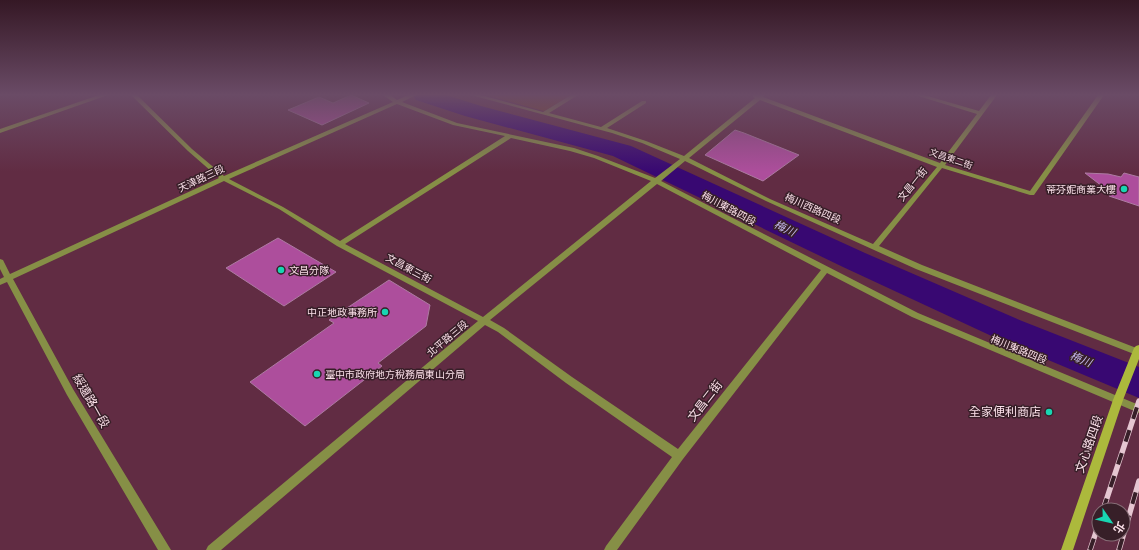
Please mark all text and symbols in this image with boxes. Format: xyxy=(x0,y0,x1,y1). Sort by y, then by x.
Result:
street label: 文昌東二街 xyxy=(928,146,974,171)
street label: 天津路三段 xyxy=(176,162,227,195)
street label: 文昌一街 xyxy=(895,165,930,204)
place label: 蒂芬妮商業大樓 xyxy=(1046,183,1116,196)
marker: 蒂芬妮商業大樓 xyxy=(1119,184,1129,194)
street label: 梅川東路四段 xyxy=(699,189,758,228)
street label: 梅川西路四段 xyxy=(783,190,843,227)
water label: 梅川 xyxy=(772,217,799,239)
street label: 文昌東三街 xyxy=(384,251,434,286)
place label: 文昌分隊 xyxy=(289,264,329,277)
marker: 文昌分隊 xyxy=(276,265,286,275)
place label: 中正地政事務所 xyxy=(307,306,377,319)
marker: 中正地政事務所 xyxy=(380,307,390,317)
street label: 北平路三段 xyxy=(424,317,471,359)
street label: 梅川東路四段 xyxy=(989,332,1049,367)
water label: 梅川 xyxy=(1068,348,1095,370)
place label: 臺中市政府地方稅務局東山分局 xyxy=(325,368,465,381)
marker: 臺中市政府地方稅務局東山分局 xyxy=(312,369,322,379)
street label: 綏遠路一段 xyxy=(70,371,113,430)
street label: 文昌二街 xyxy=(684,377,725,424)
place label: 全家便利商店 xyxy=(969,404,1041,419)
marker: 全家便利商店 xyxy=(1044,407,1054,417)
street label: 文心路四段 xyxy=(1072,413,1105,475)
north arrow xyxy=(1091,502,1131,542)
text: 北 xyxy=(1110,519,1128,536)

